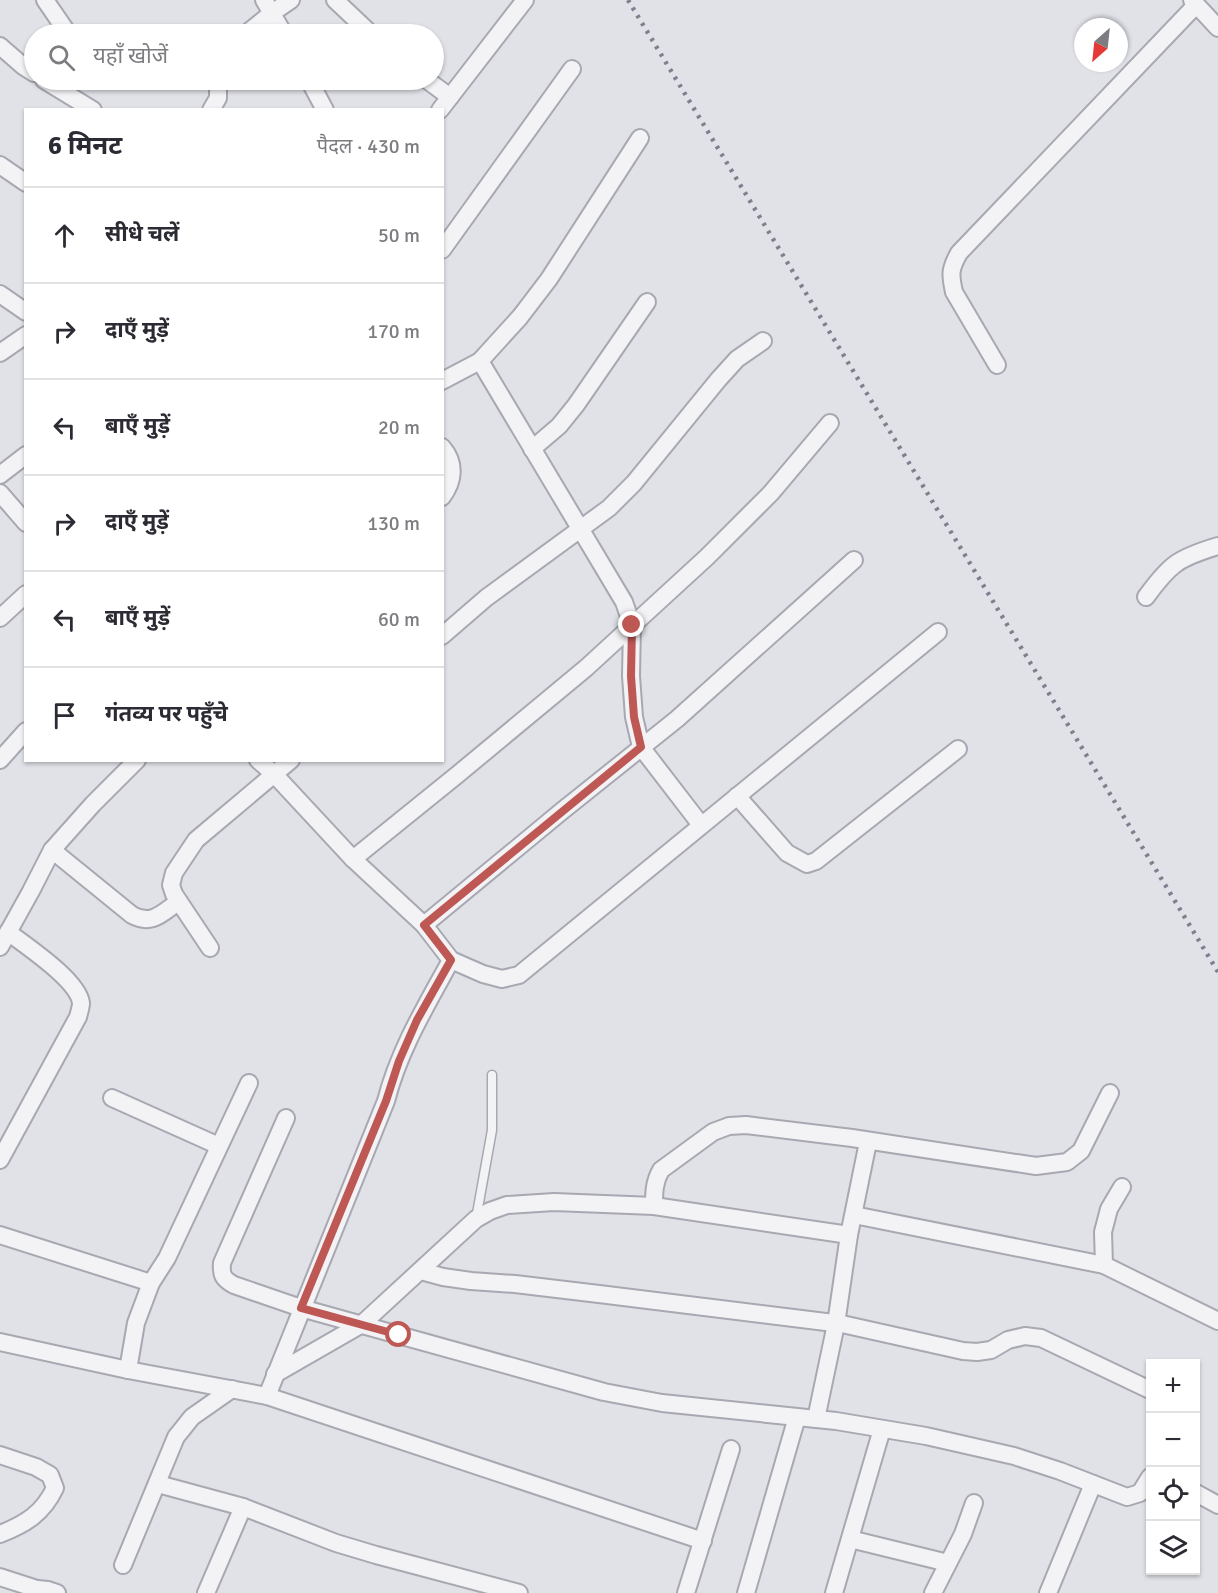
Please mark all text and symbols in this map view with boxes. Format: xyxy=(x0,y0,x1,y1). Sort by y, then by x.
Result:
north arrow xyxy=(1074,18,1128,72)
search box xyxy=(24,24,444,90)
icon: search xyxy=(45,41,78,74)
text: यहाँ खोजें xyxy=(93,42,168,69)
text: 6 मिनट xyxy=(48,130,122,162)
text: पैदल · 430 m xyxy=(317,134,420,159)
icon: ahead xyxy=(48,219,81,252)
text: सीधे चलें xyxy=(105,220,179,247)
text: 50 m xyxy=(378,223,420,248)
icon: right xyxy=(48,315,81,348)
text: दाएँ मुड़ें xyxy=(105,316,169,343)
text: 170 m xyxy=(367,319,420,344)
icon: left xyxy=(48,411,81,444)
text: बाएँ मुड़ें xyxy=(105,412,170,439)
text: 20 m xyxy=(378,415,420,440)
icon: right xyxy=(48,507,81,540)
text: दाएँ मुड़ें xyxy=(105,508,169,535)
text: 130 m xyxy=(367,511,420,536)
icon: left xyxy=(48,603,81,636)
text: बाएँ मुड़ें xyxy=(105,604,170,631)
text: 60 m xyxy=(378,607,420,632)
route end xyxy=(618,611,644,637)
icon: arrive xyxy=(48,699,81,732)
text: गंतव्य पर पहुँचे xyxy=(105,700,228,727)
route start xyxy=(385,1321,411,1347)
map controls xyxy=(1146,1359,1200,1575)
button: + xyxy=(1146,1359,1200,1413)
button: − xyxy=(1146,1413,1200,1467)
button: locate xyxy=(1146,1467,1200,1521)
button: layers xyxy=(1146,1521,1200,1575)

